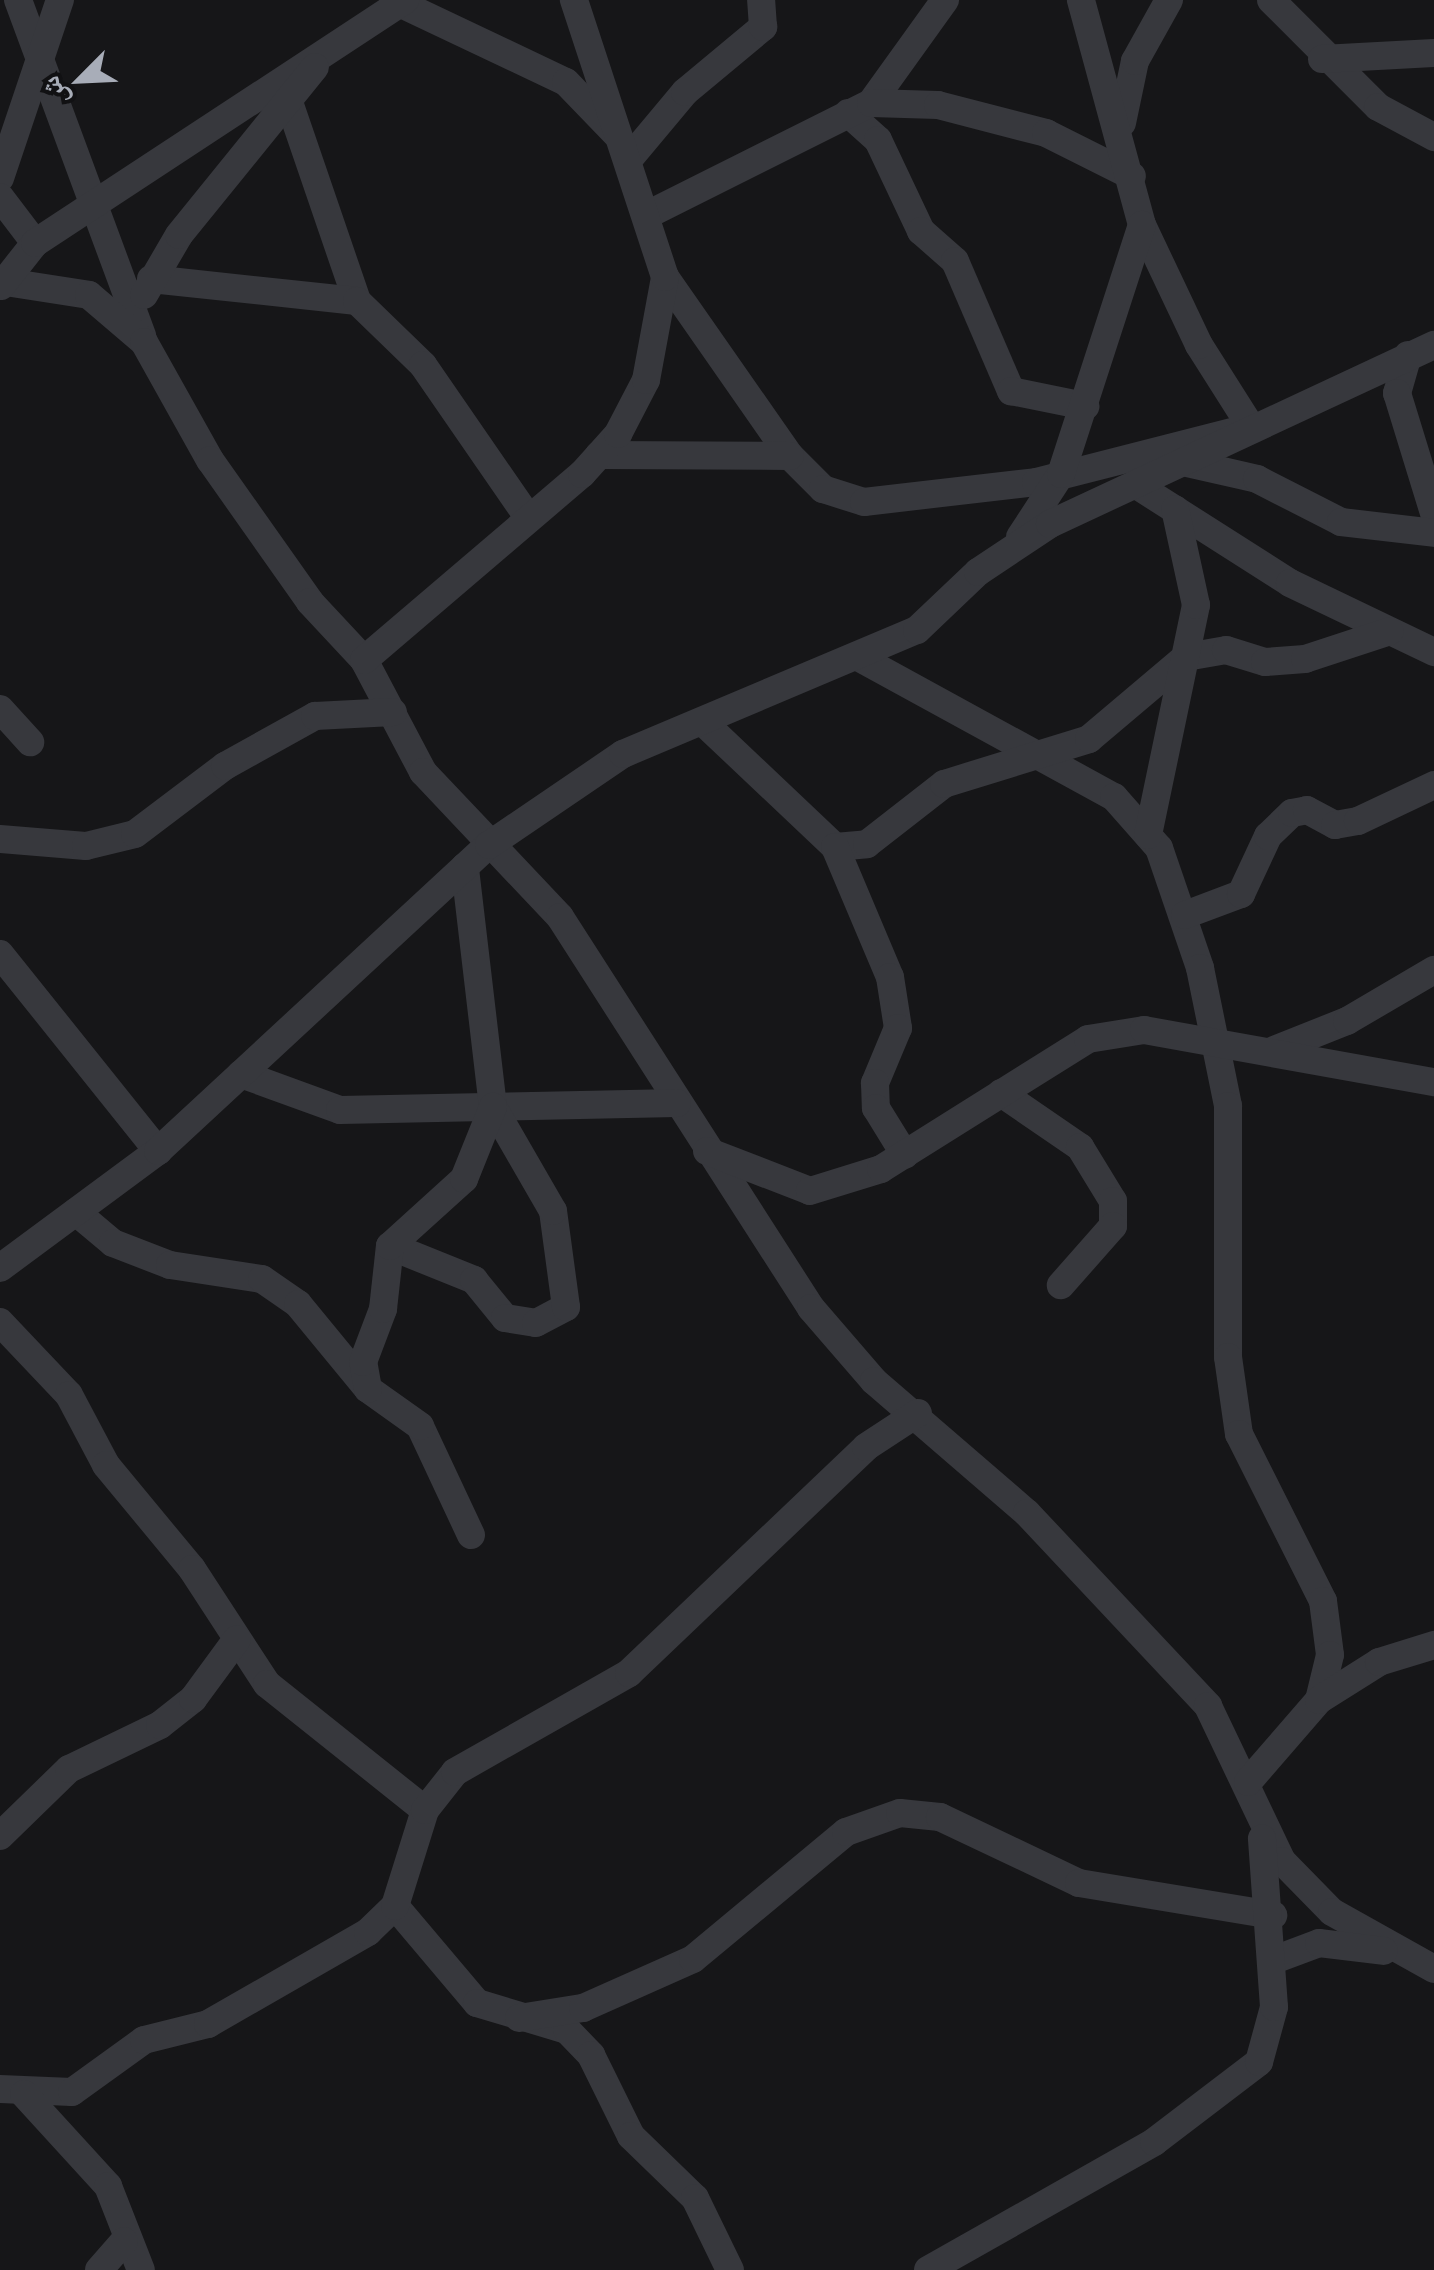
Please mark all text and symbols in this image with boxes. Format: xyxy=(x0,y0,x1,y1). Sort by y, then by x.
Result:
north arrow xyxy=(30,30,130,130)
text: ش xyxy=(29,71,76,114)

